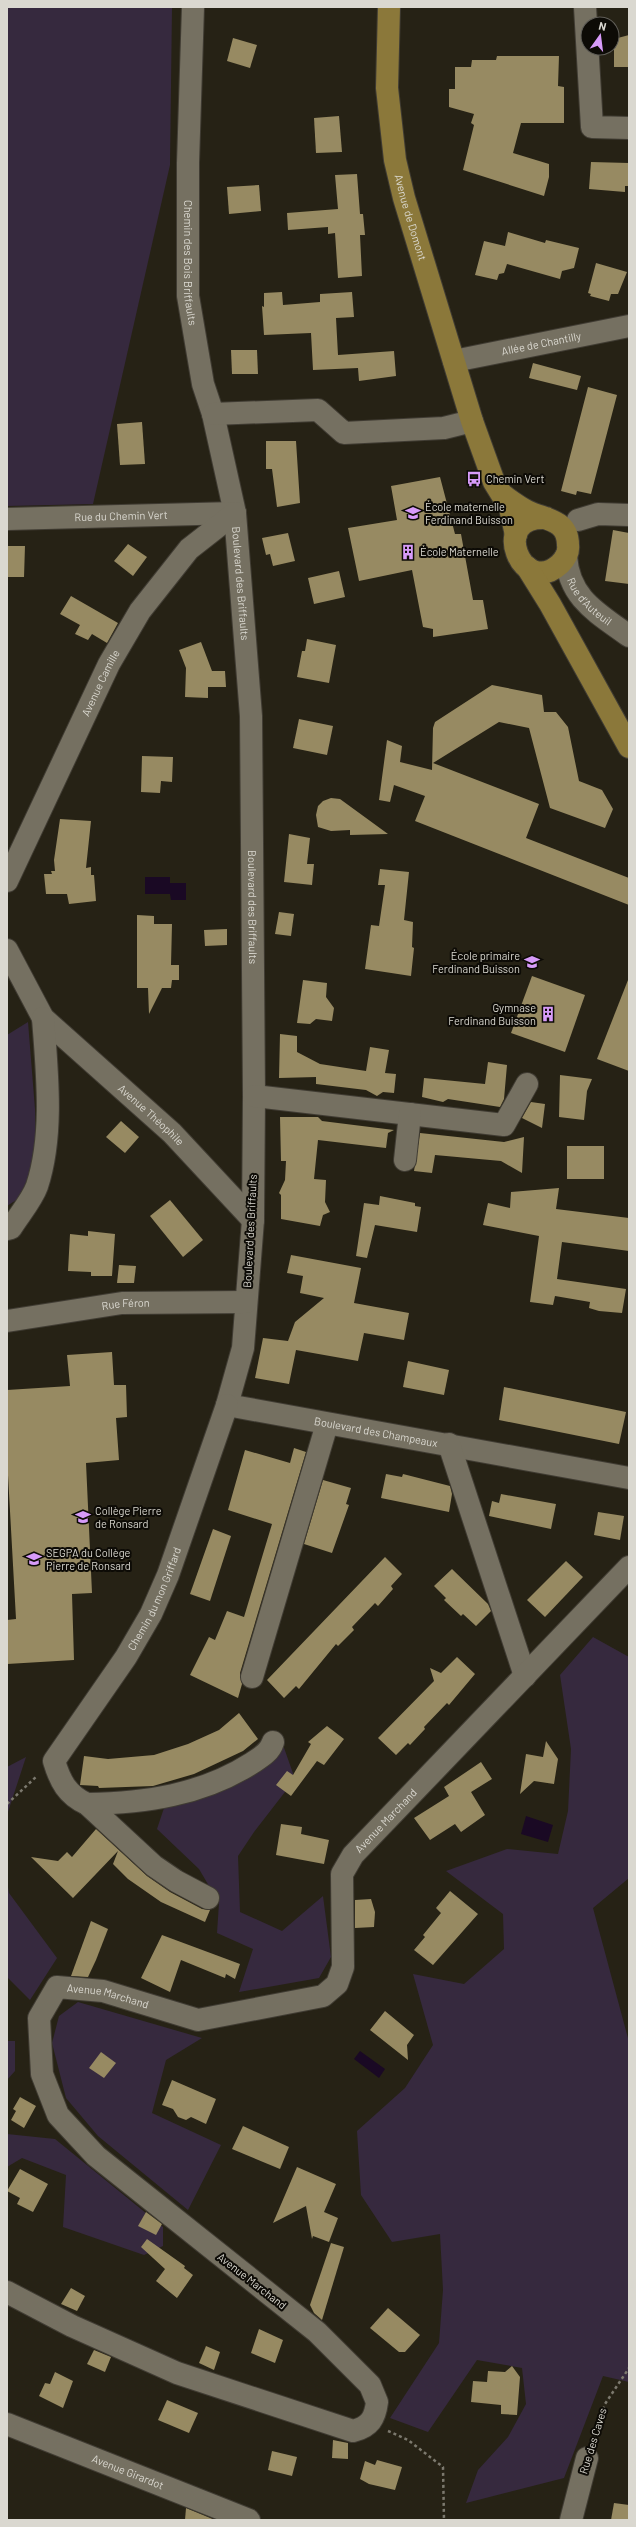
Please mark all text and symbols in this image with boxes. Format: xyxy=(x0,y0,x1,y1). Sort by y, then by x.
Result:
north arrow xyxy=(580,16,620,56)
text: N xyxy=(597,19,608,33)
street label: Avenue de Domont xyxy=(393,173,430,262)
street label: Chemin des Bois Briffaults xyxy=(182,200,200,326)
street label: Allée de Chantilly xyxy=(500,329,582,357)
bus stop icon: Chemin Vert xyxy=(465,470,483,488)
place label: Chemin Vert xyxy=(486,472,544,485)
place label: École maternelle Ferdinand Buisson xyxy=(425,500,513,526)
school or university icon: École maternelle Ferdinand Buisson xyxy=(404,504,422,522)
street label: Rue du Chemin Vert xyxy=(74,508,168,523)
street label: Boulevard des Briffaults xyxy=(230,526,252,641)
building icon: École Maternelle xyxy=(399,543,417,561)
place label: École Maternelle xyxy=(420,545,499,558)
street label: Rue d'Auteuil xyxy=(565,575,615,628)
street label: Avenue Camille xyxy=(78,647,122,718)
street label: Boulevard des Briffaults xyxy=(246,850,260,964)
place label: École primaire Ferdinand Buisson xyxy=(432,949,520,975)
school or university icon: École primaire Ferdinand Buisson xyxy=(523,953,541,971)
place label: Gymnase Ferdinand Buisson xyxy=(448,1001,536,1027)
building icon: Gymnase Ferdinand Buisson xyxy=(539,1005,557,1023)
street label: Avenue Théophile xyxy=(116,1081,187,1148)
street label: Boulevard des Briffaults xyxy=(240,1174,259,1288)
street label: Rue Féron xyxy=(101,1296,150,1312)
street label: Boulevard des Champeaux xyxy=(313,1414,439,1449)
place label: Collège Pierre de Ronsard xyxy=(95,1504,162,1530)
school or university icon: Collège Pierre de Ronsard xyxy=(74,1508,92,1526)
street label: Chemin du mon Griffard xyxy=(124,1545,183,1652)
place label: SEGPA du Collège Pierre de Ronsard xyxy=(46,1546,131,1572)
school or university icon: SEGPA du Collège Pierre de Ronsard xyxy=(25,1550,43,1568)
street label: Avenue Marchand xyxy=(352,1786,419,1855)
street label: Avenue Marchand xyxy=(66,1981,150,2011)
street label: Avenue Marchand xyxy=(215,2250,289,2312)
street label: Rue des Caves xyxy=(576,2406,609,2475)
street label: Avenue Girardot xyxy=(90,2451,166,2492)

